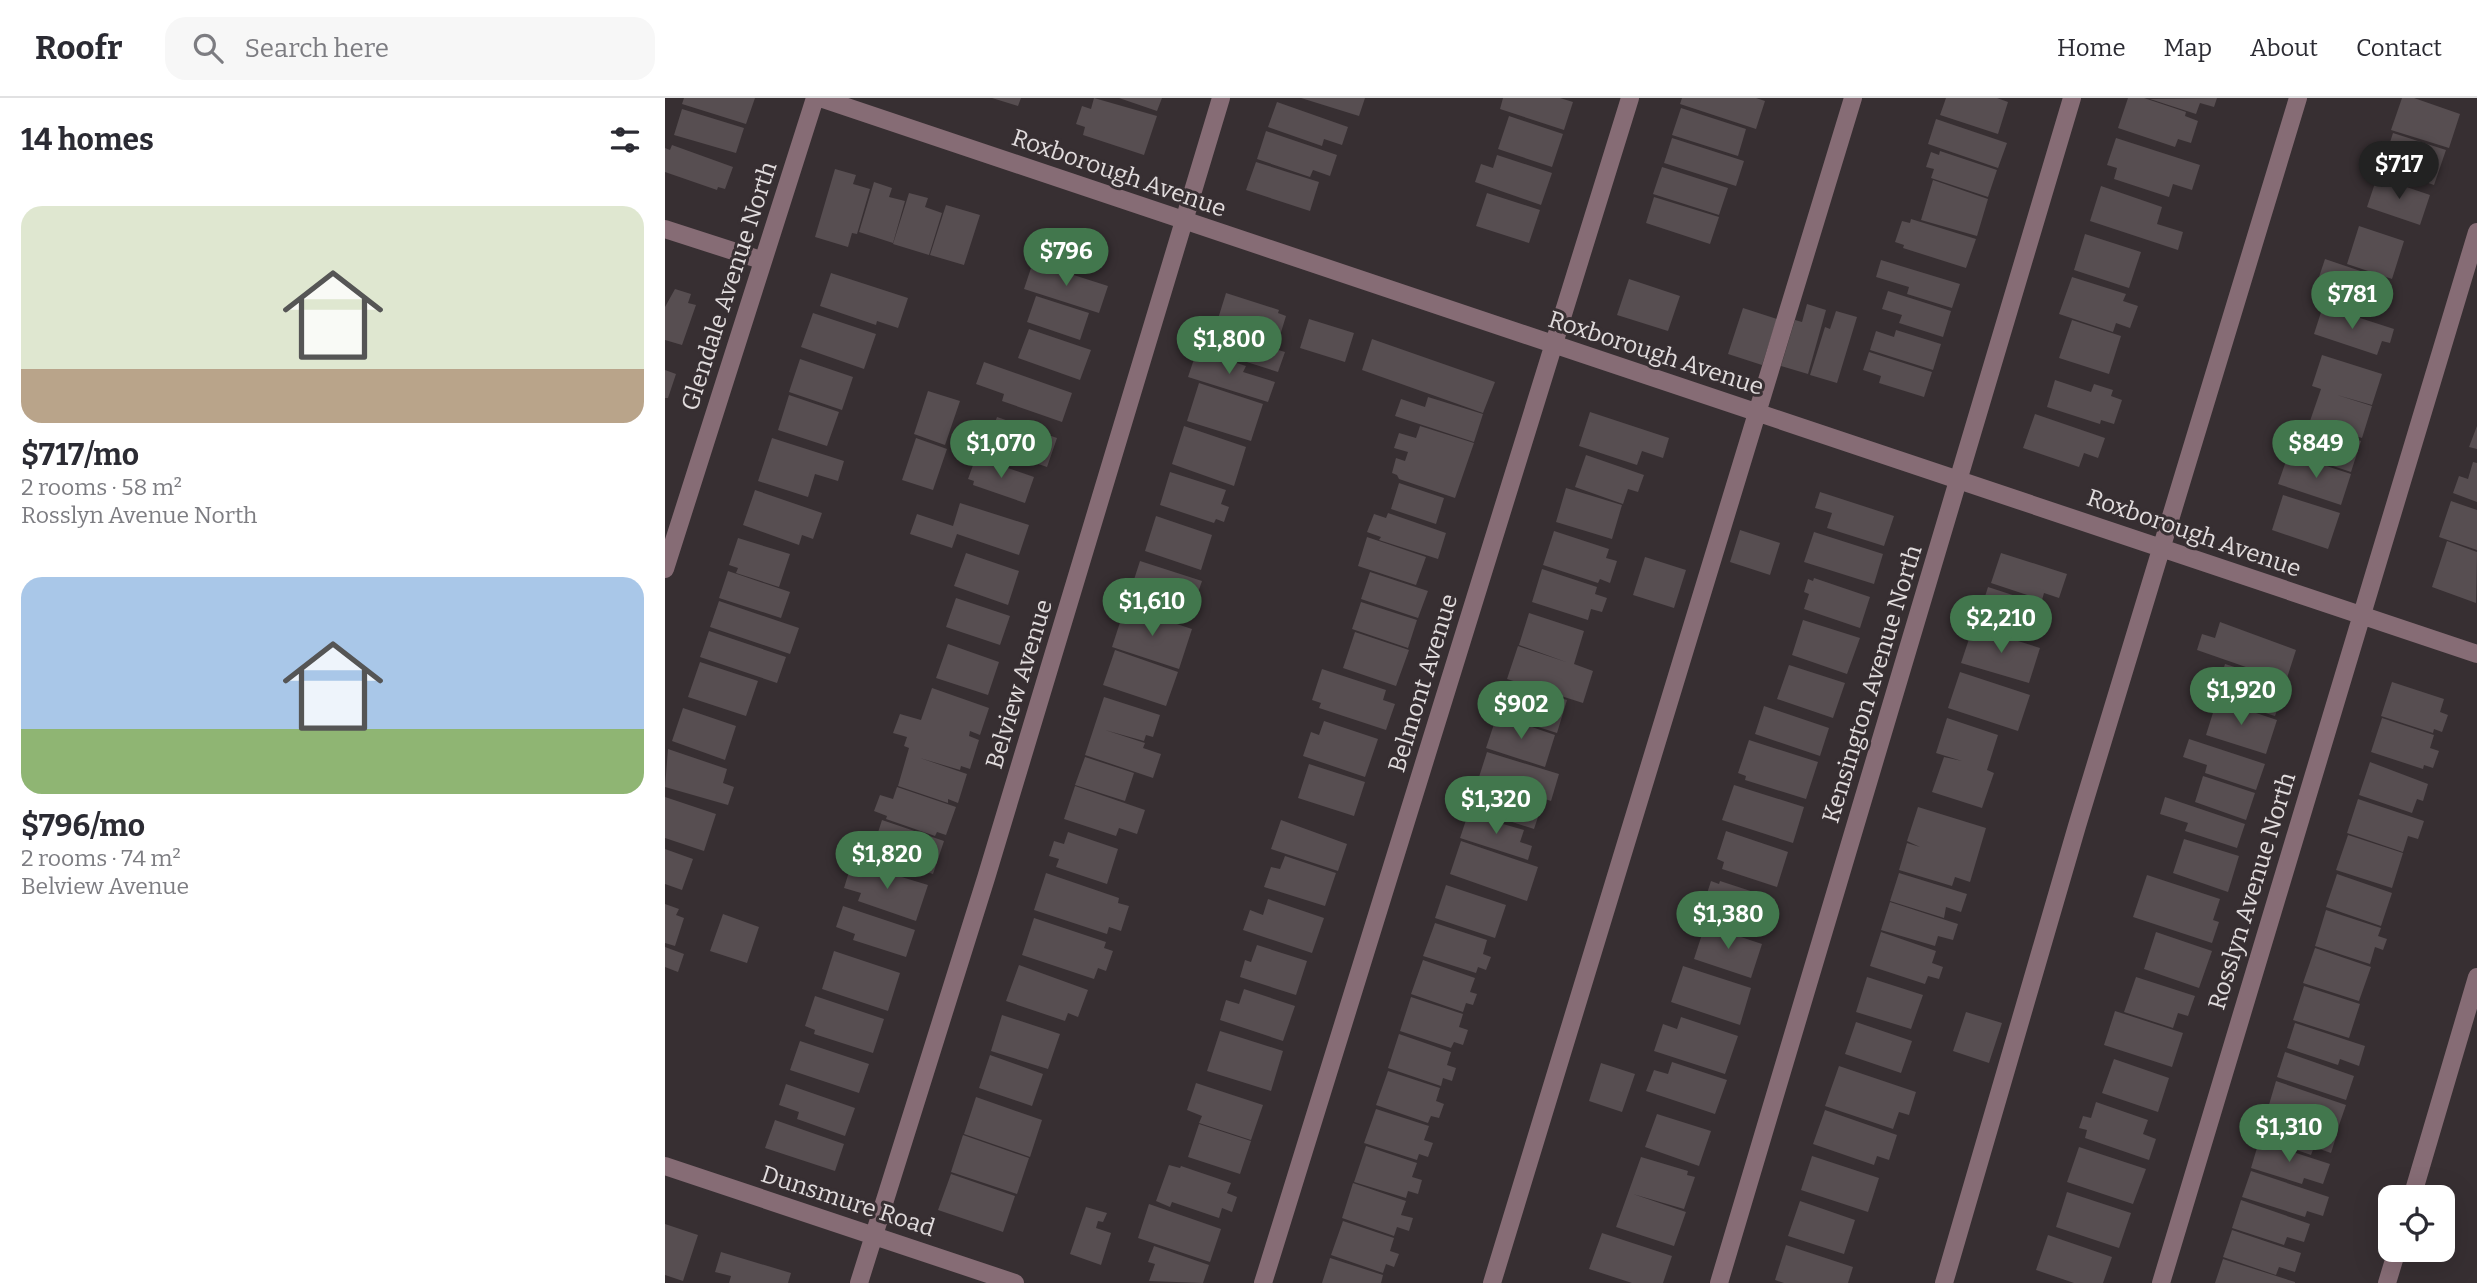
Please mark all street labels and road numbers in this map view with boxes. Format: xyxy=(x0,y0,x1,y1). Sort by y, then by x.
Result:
street label: Roxborough Avenue xyxy=(1008,123,1230,223)
street label: Glendale Avenue North xyxy=(676,158,783,414)
street label: Roxborough Avenue xyxy=(1545,305,1767,401)
street label: Roxborough Avenue xyxy=(2083,483,2305,583)
street label: Kensington Avenue North xyxy=(1816,542,1928,826)
street label: Belmont Avenue xyxy=(1383,590,1463,776)
street label: Belview Avenue xyxy=(980,596,1058,772)
street label: Rosslyn Avenue North xyxy=(2203,769,2301,1013)
street label: Dunsmure Road xyxy=(758,1160,938,1242)

